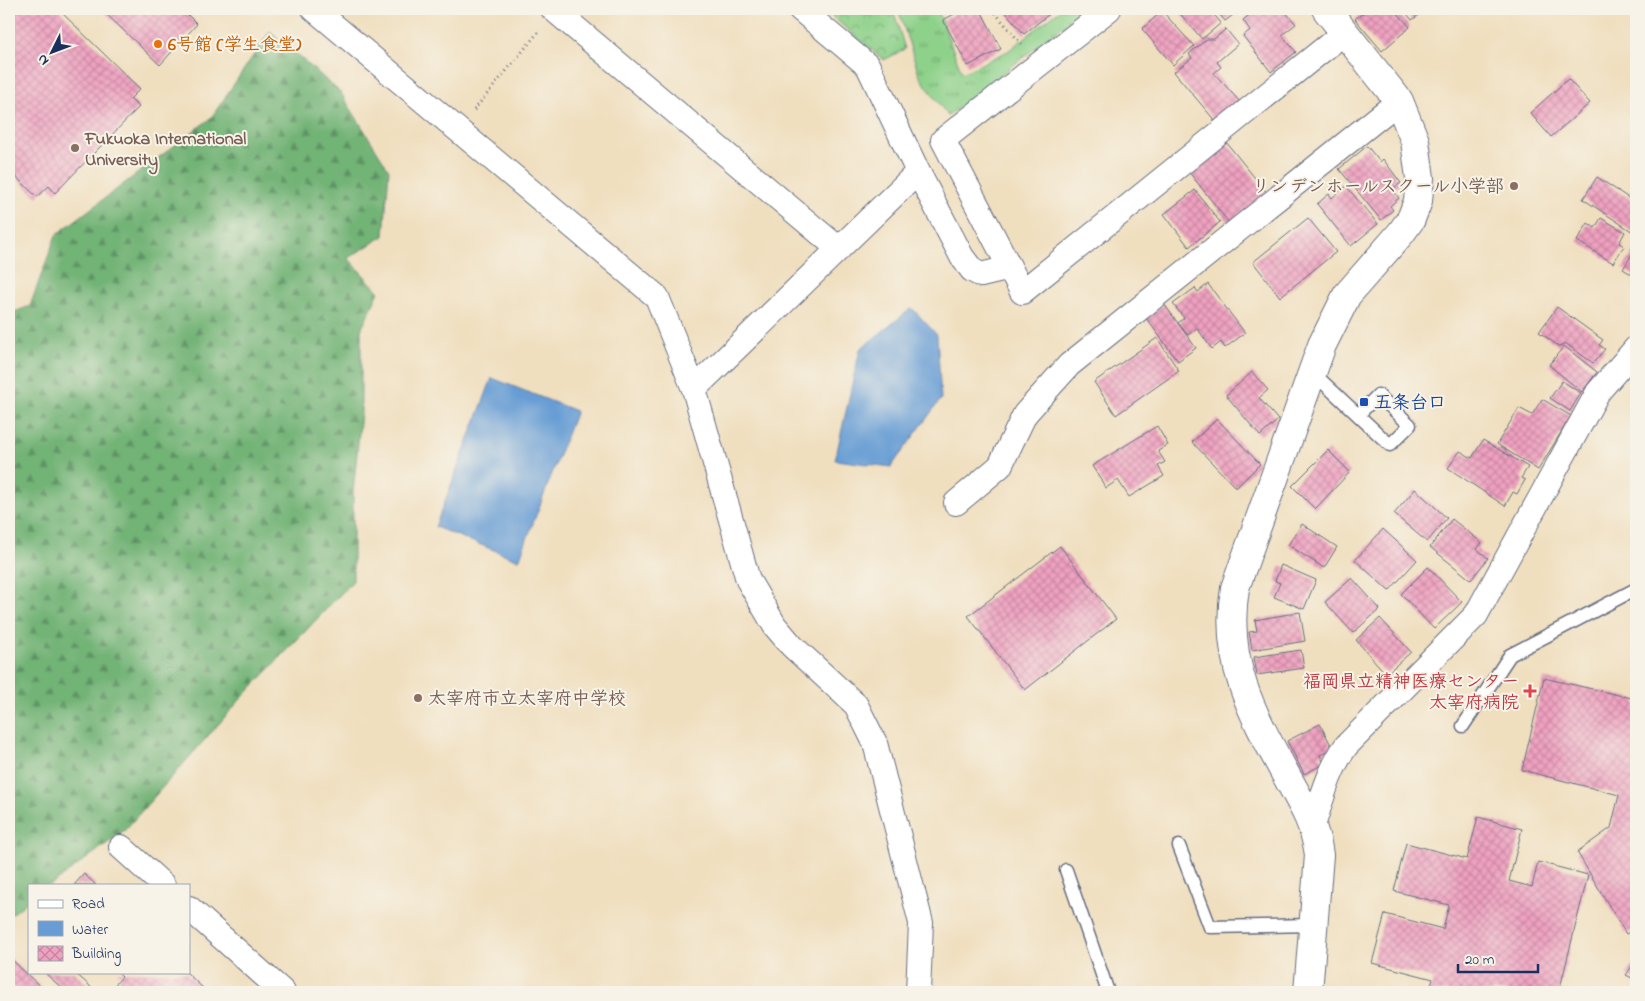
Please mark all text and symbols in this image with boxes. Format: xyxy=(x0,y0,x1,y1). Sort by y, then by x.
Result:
north arrow xyxy=(28,28,78,78)
place label: 6号館 (学生食堂) xyxy=(168,33,302,59)
marker: 6号館 (学生食堂) xyxy=(152,38,164,50)
text: N xyxy=(32,49,54,70)
place label: Fukuoka International University xyxy=(84,127,246,175)
marker: Fukuoka International University xyxy=(69,142,81,154)
place label: リンデンホールスクール小学部 xyxy=(1252,175,1504,201)
marker: リンデンホールスクール小学部 xyxy=(1508,180,1520,192)
place label: 五条台口 xyxy=(1374,391,1446,417)
marker: 五条台口 xyxy=(1358,396,1370,408)
place label: 福岡県立精神医療センター 太宰府病院 xyxy=(1303,670,1519,717)
marker: 福岡県立精神医療センター 太宰府病院 xyxy=(1523,684,1537,698)
place label: 太宰府市立太宰府中学校 xyxy=(428,687,626,713)
marker: 太宰府市立太宰府中学校 xyxy=(412,692,424,704)
legend xyxy=(28,884,190,974)
text: Road xyxy=(72,893,105,915)
text: Water xyxy=(72,919,108,941)
scale bar xyxy=(1458,941,1538,973)
text: Building xyxy=(71,943,121,966)
text: 20 m xyxy=(1465,949,1495,971)

